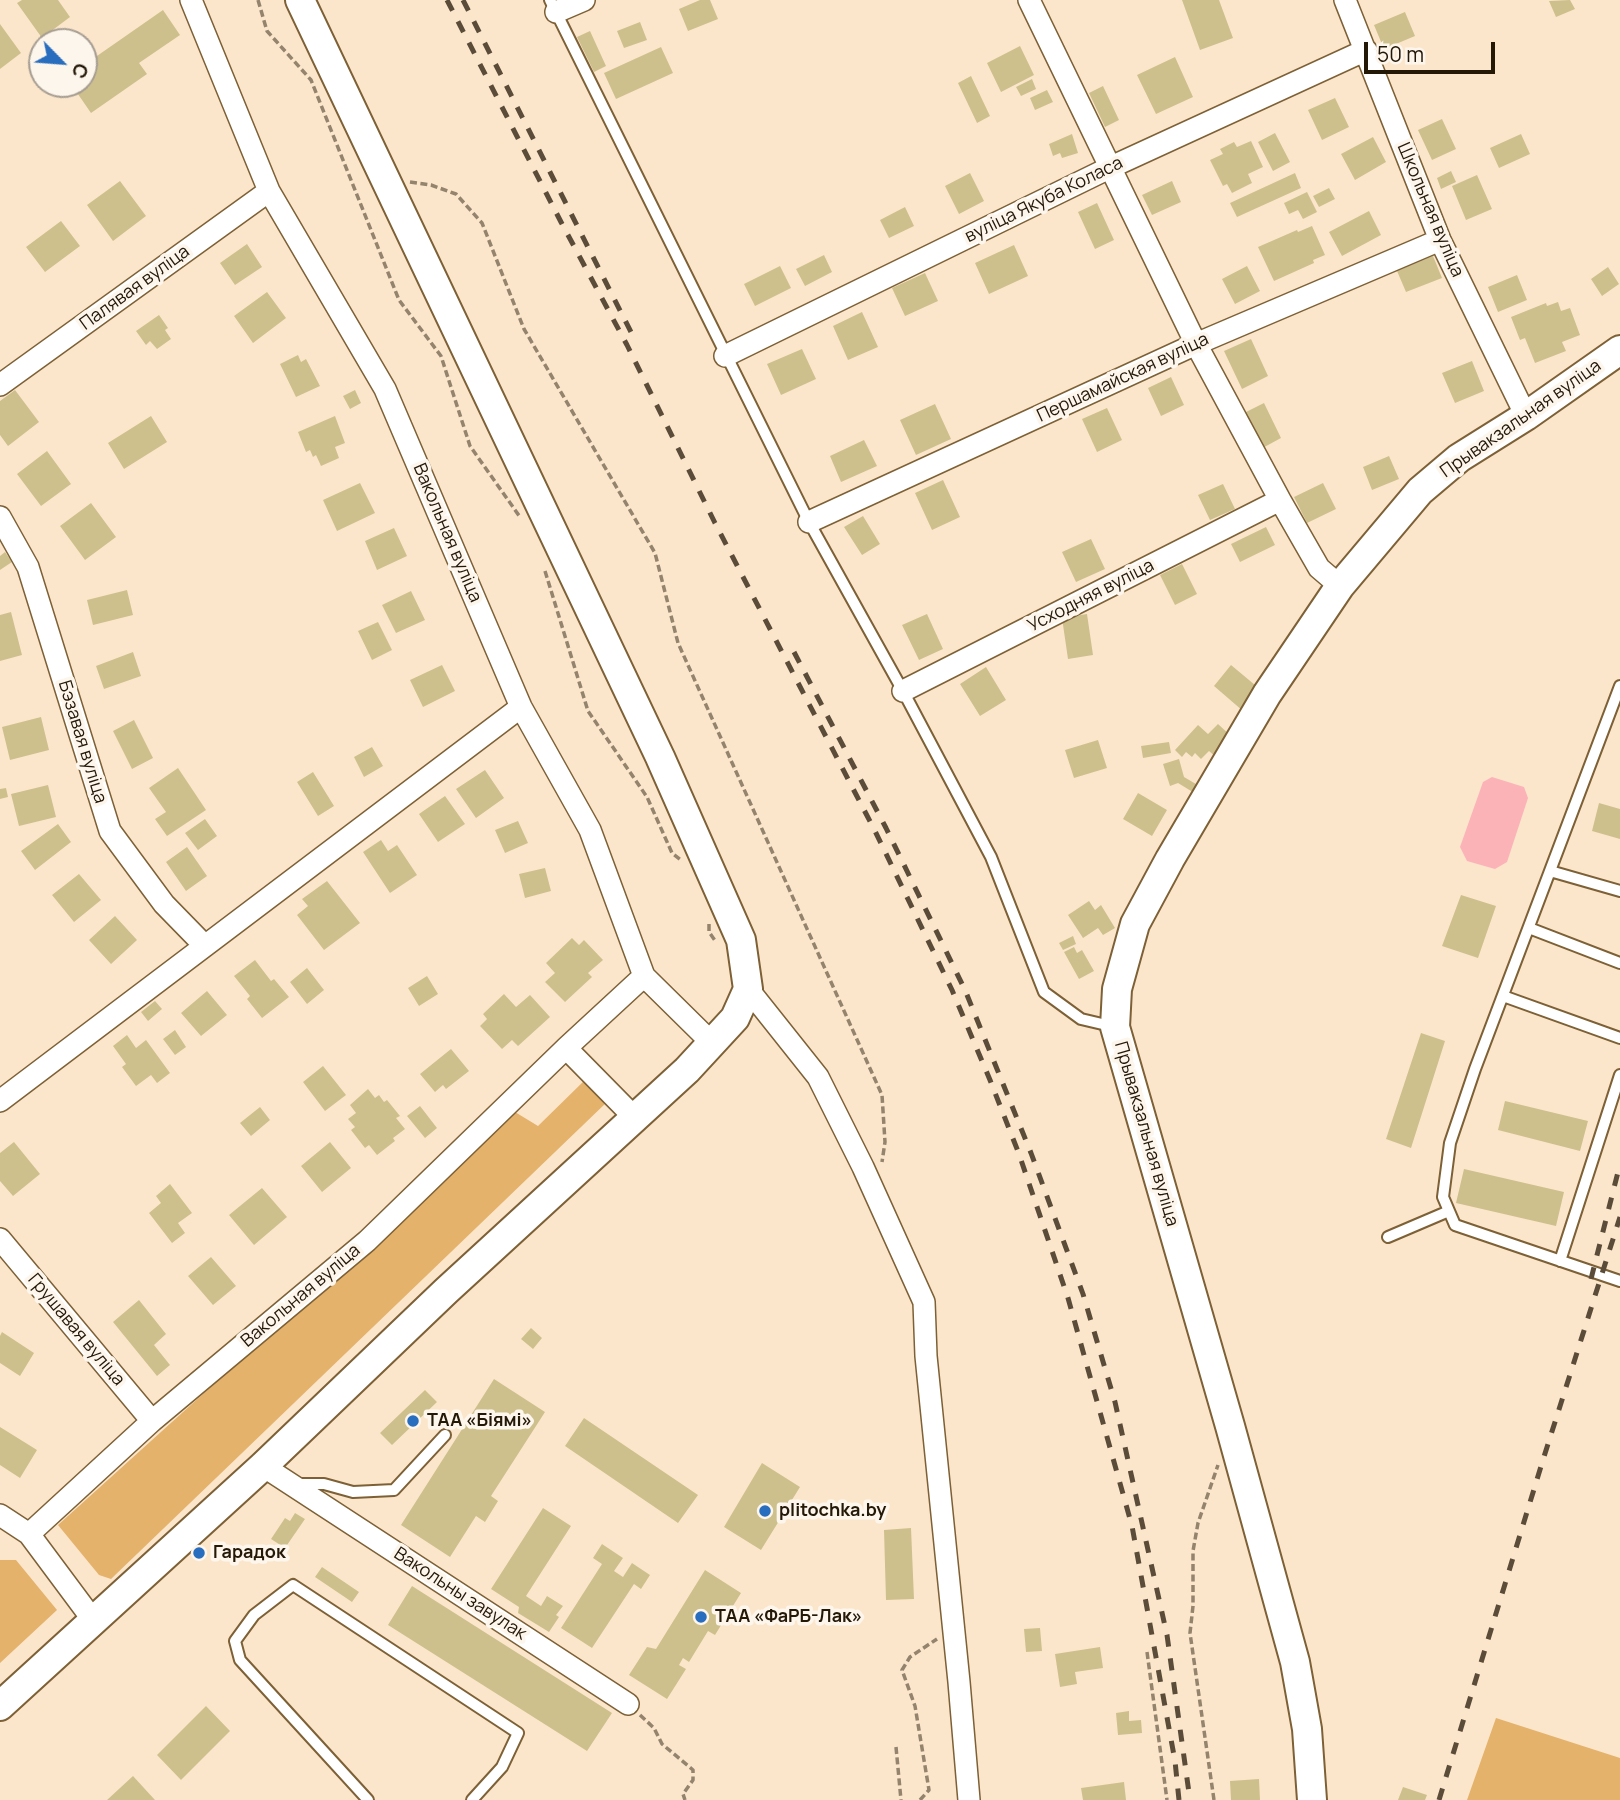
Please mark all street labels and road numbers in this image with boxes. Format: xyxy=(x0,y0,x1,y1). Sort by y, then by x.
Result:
street label: Школьная вуліца xyxy=(1392,139,1468,281)
street label: вуліца Якуба Коласа xyxy=(962,152,1126,248)
street label: Палявая вуліца xyxy=(76,241,194,335)
street label: Першамайская вуліца xyxy=(1034,329,1212,427)
street label: Прывакзальная вуліца xyxy=(1436,355,1606,483)
street label: Вакольная вуліца xyxy=(408,460,486,606)
street label: Усходняя вуліца xyxy=(1024,555,1158,637)
street label: Бэзавая вуліца xyxy=(53,678,111,806)
street label: Прывакзальная вуліца xyxy=(1109,1039,1183,1229)
street label: Вакольная вуліца xyxy=(237,1240,365,1352)
street label: Грушавая вуліца xyxy=(23,1270,129,1390)
street label: Вакольны завулак xyxy=(390,1543,530,1645)

